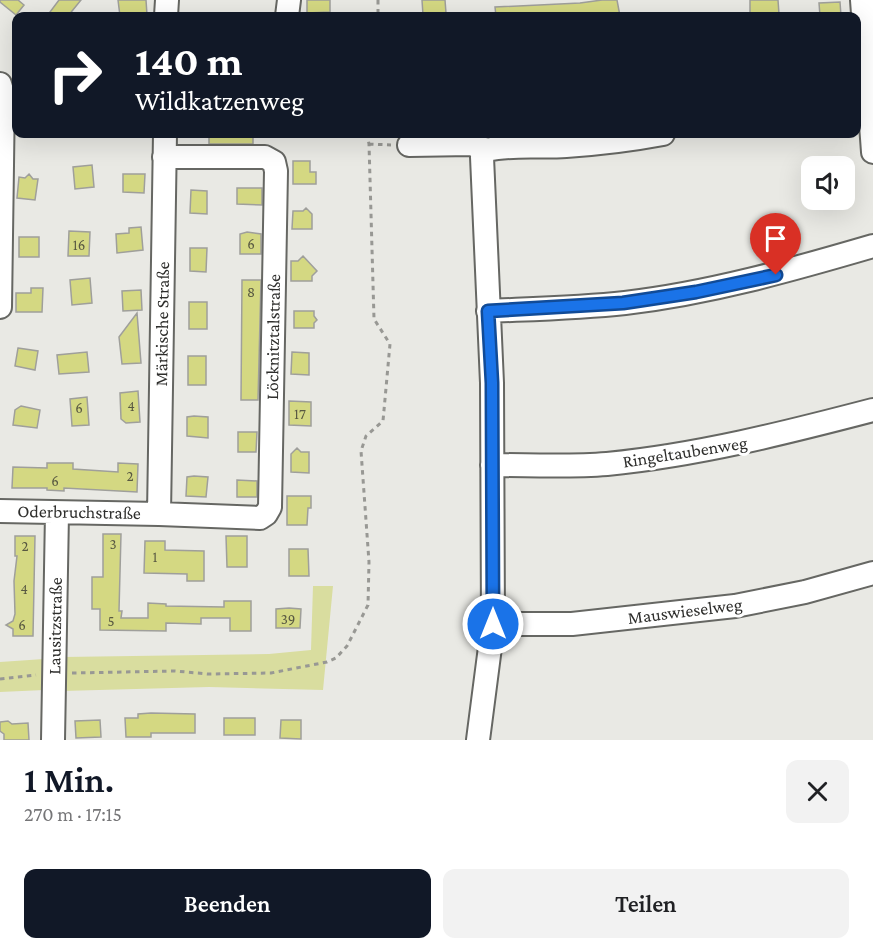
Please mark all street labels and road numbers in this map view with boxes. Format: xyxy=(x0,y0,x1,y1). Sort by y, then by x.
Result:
street label: Märkische Straße xyxy=(151,261,173,387)
street label: Löcknitztalstraße xyxy=(262,274,284,400)
street label: Ringeltaubenweg xyxy=(621,432,749,472)
street label: Oderbruchstraße xyxy=(17,501,141,523)
street label: Lausitzstraße xyxy=(44,577,66,675)
street label: Mauswieselweg xyxy=(627,594,744,628)

